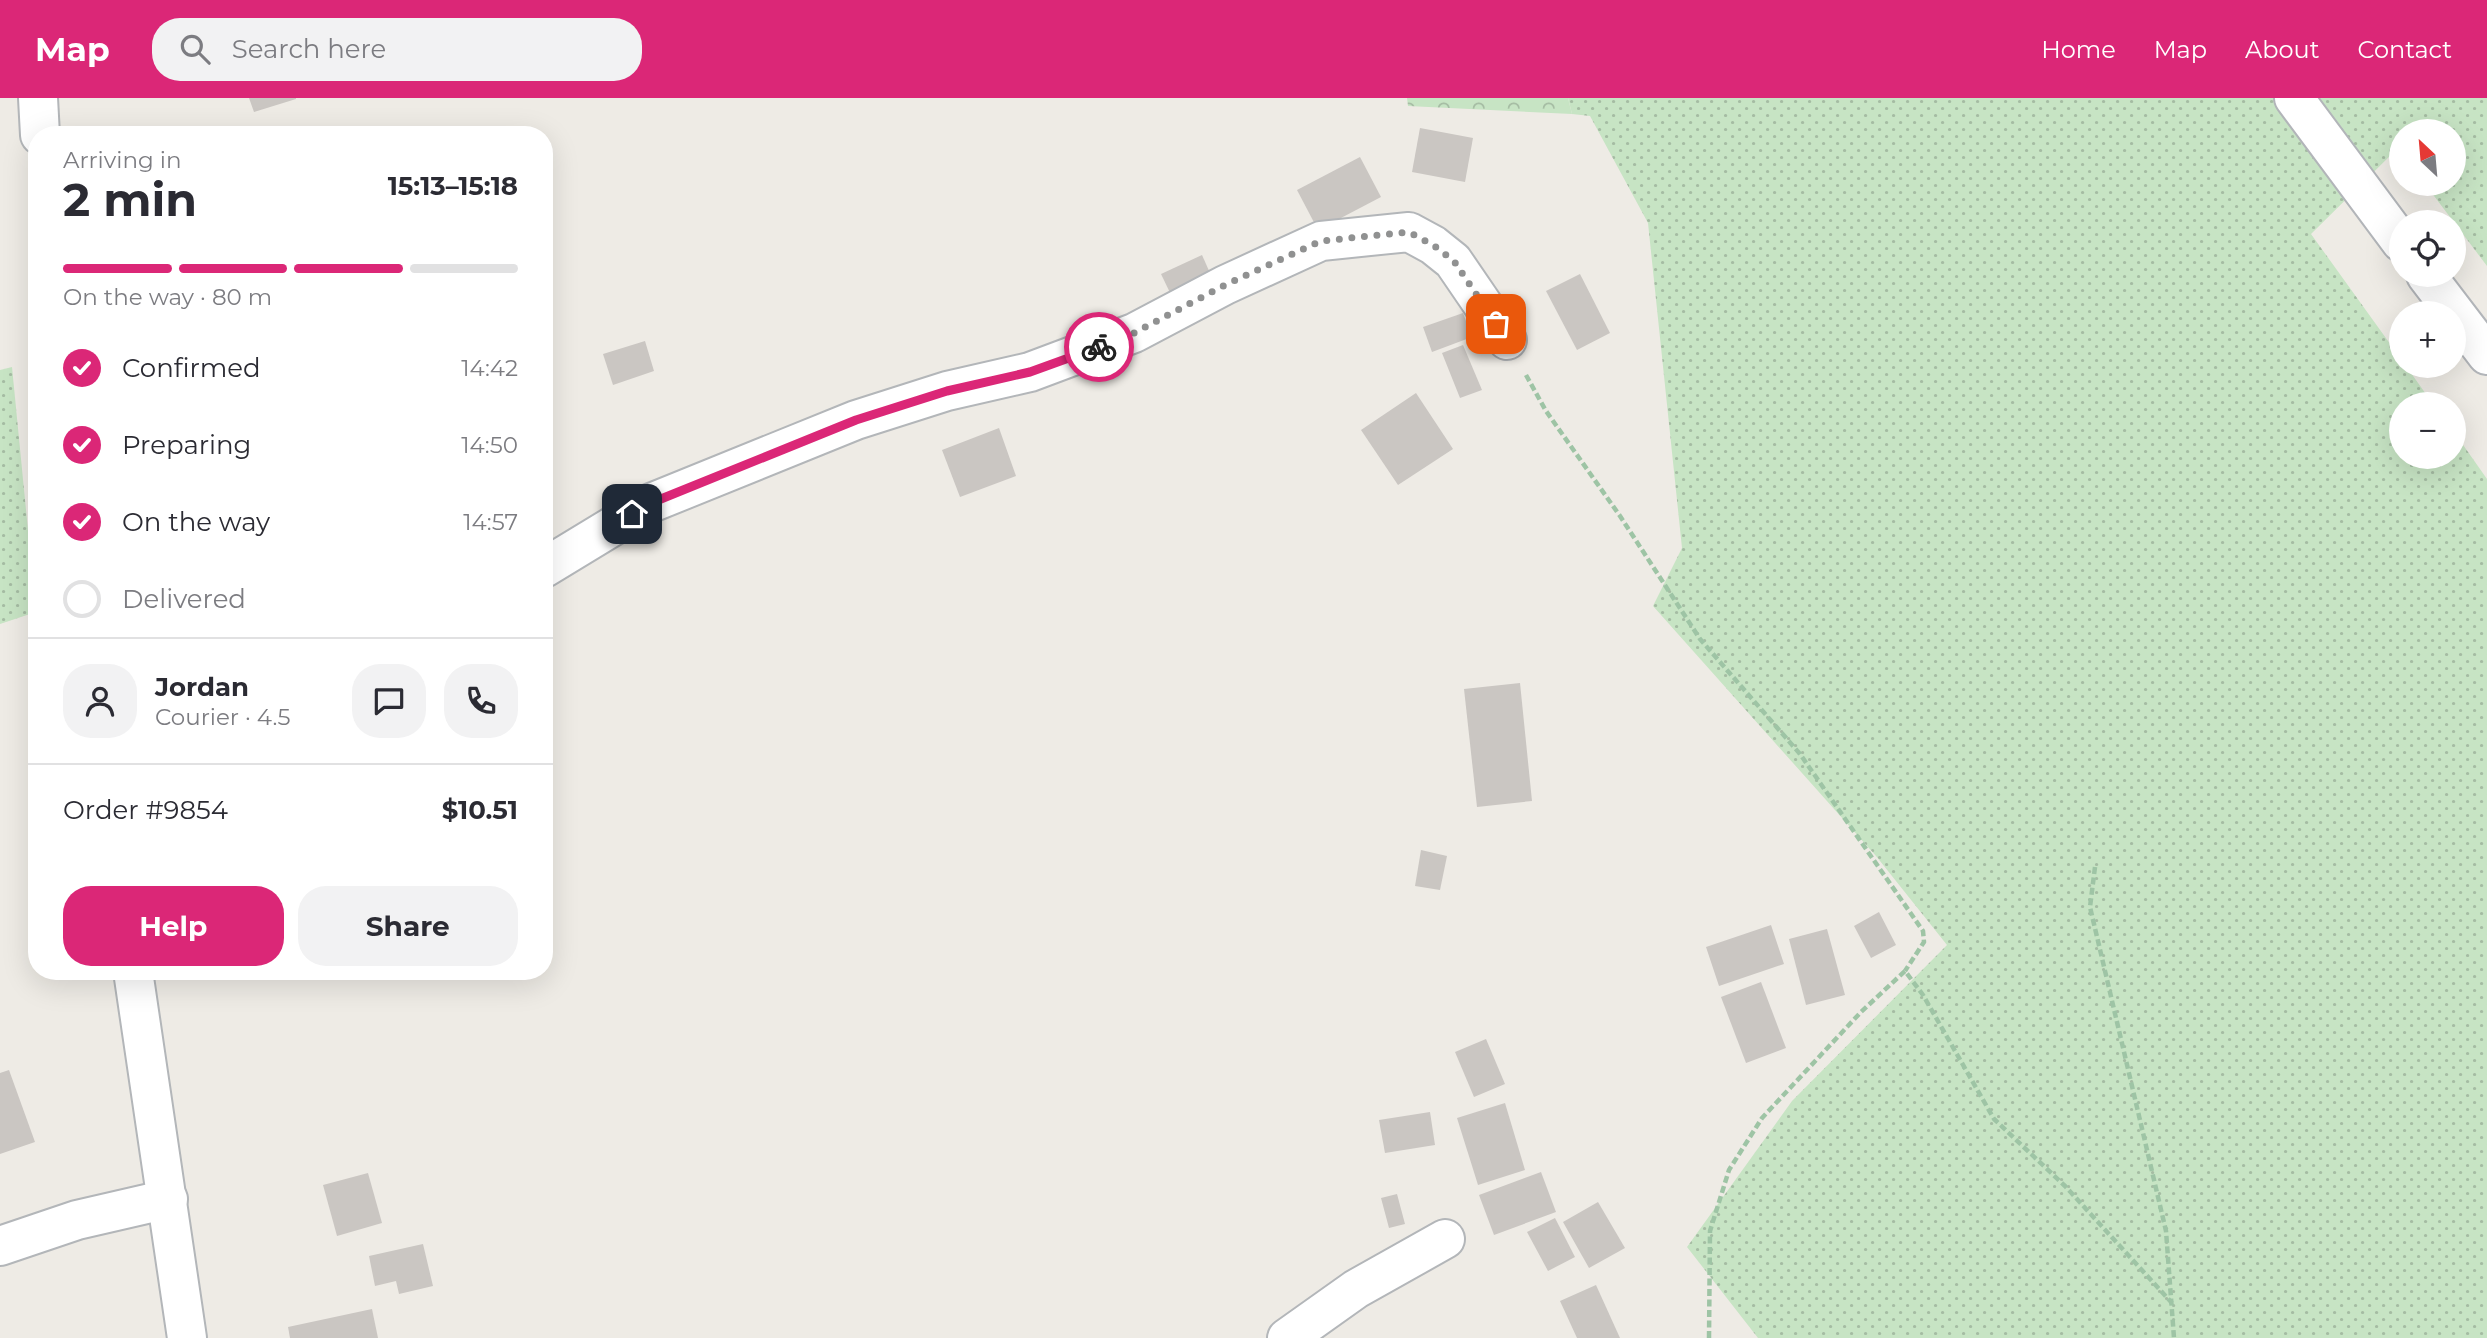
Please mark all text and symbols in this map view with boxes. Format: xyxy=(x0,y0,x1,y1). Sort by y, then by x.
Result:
search box xyxy=(152,18,642,81)
text: Map xyxy=(35,29,110,69)
icon: search xyxy=(176,30,214,68)
text: Search here xyxy=(232,33,386,65)
text: Home xyxy=(2041,35,2116,64)
text: Map xyxy=(2154,35,2207,64)
text: About xyxy=(2245,35,2319,64)
text: Contact xyxy=(2357,35,2452,64)
north arrow xyxy=(2389,119,2466,196)
map controls xyxy=(2389,119,2466,469)
text: Arriving in xyxy=(63,146,182,174)
text: 15:13–15:18 xyxy=(388,170,518,202)
text: 2 min xyxy=(63,171,197,228)
button: locate xyxy=(2389,210,2466,287)
text: On the way · 80 m xyxy=(63,283,272,311)
pin xyxy=(1466,294,1526,354)
button: + xyxy=(2389,301,2466,378)
icon: bag xyxy=(1477,305,1515,343)
courier xyxy=(1064,312,1134,382)
icon: bike xyxy=(1080,328,1118,366)
icon: check xyxy=(63,349,101,387)
text: Confirmed xyxy=(122,352,261,384)
text: 14:42 xyxy=(461,354,518,382)
button: − xyxy=(2389,392,2466,469)
icon: check xyxy=(63,426,101,464)
text: Preparing xyxy=(122,429,251,461)
text: 14:50 xyxy=(461,431,518,459)
pin xyxy=(602,484,662,544)
icon: home xyxy=(613,495,651,533)
icon: check xyxy=(63,503,101,541)
text: On the way xyxy=(122,506,270,538)
text: 14:57 xyxy=(463,508,518,536)
text: Delivered xyxy=(122,583,246,615)
button: person xyxy=(63,664,137,738)
button: chat xyxy=(352,664,426,738)
button: phone xyxy=(444,664,518,738)
text: Jordan xyxy=(155,671,249,703)
text: Courier · 4.5 xyxy=(155,703,290,731)
text: Order #9854 xyxy=(63,794,228,826)
text: $10.51 xyxy=(442,794,518,826)
button: Help xyxy=(63,886,284,966)
button: Share xyxy=(298,886,518,966)

